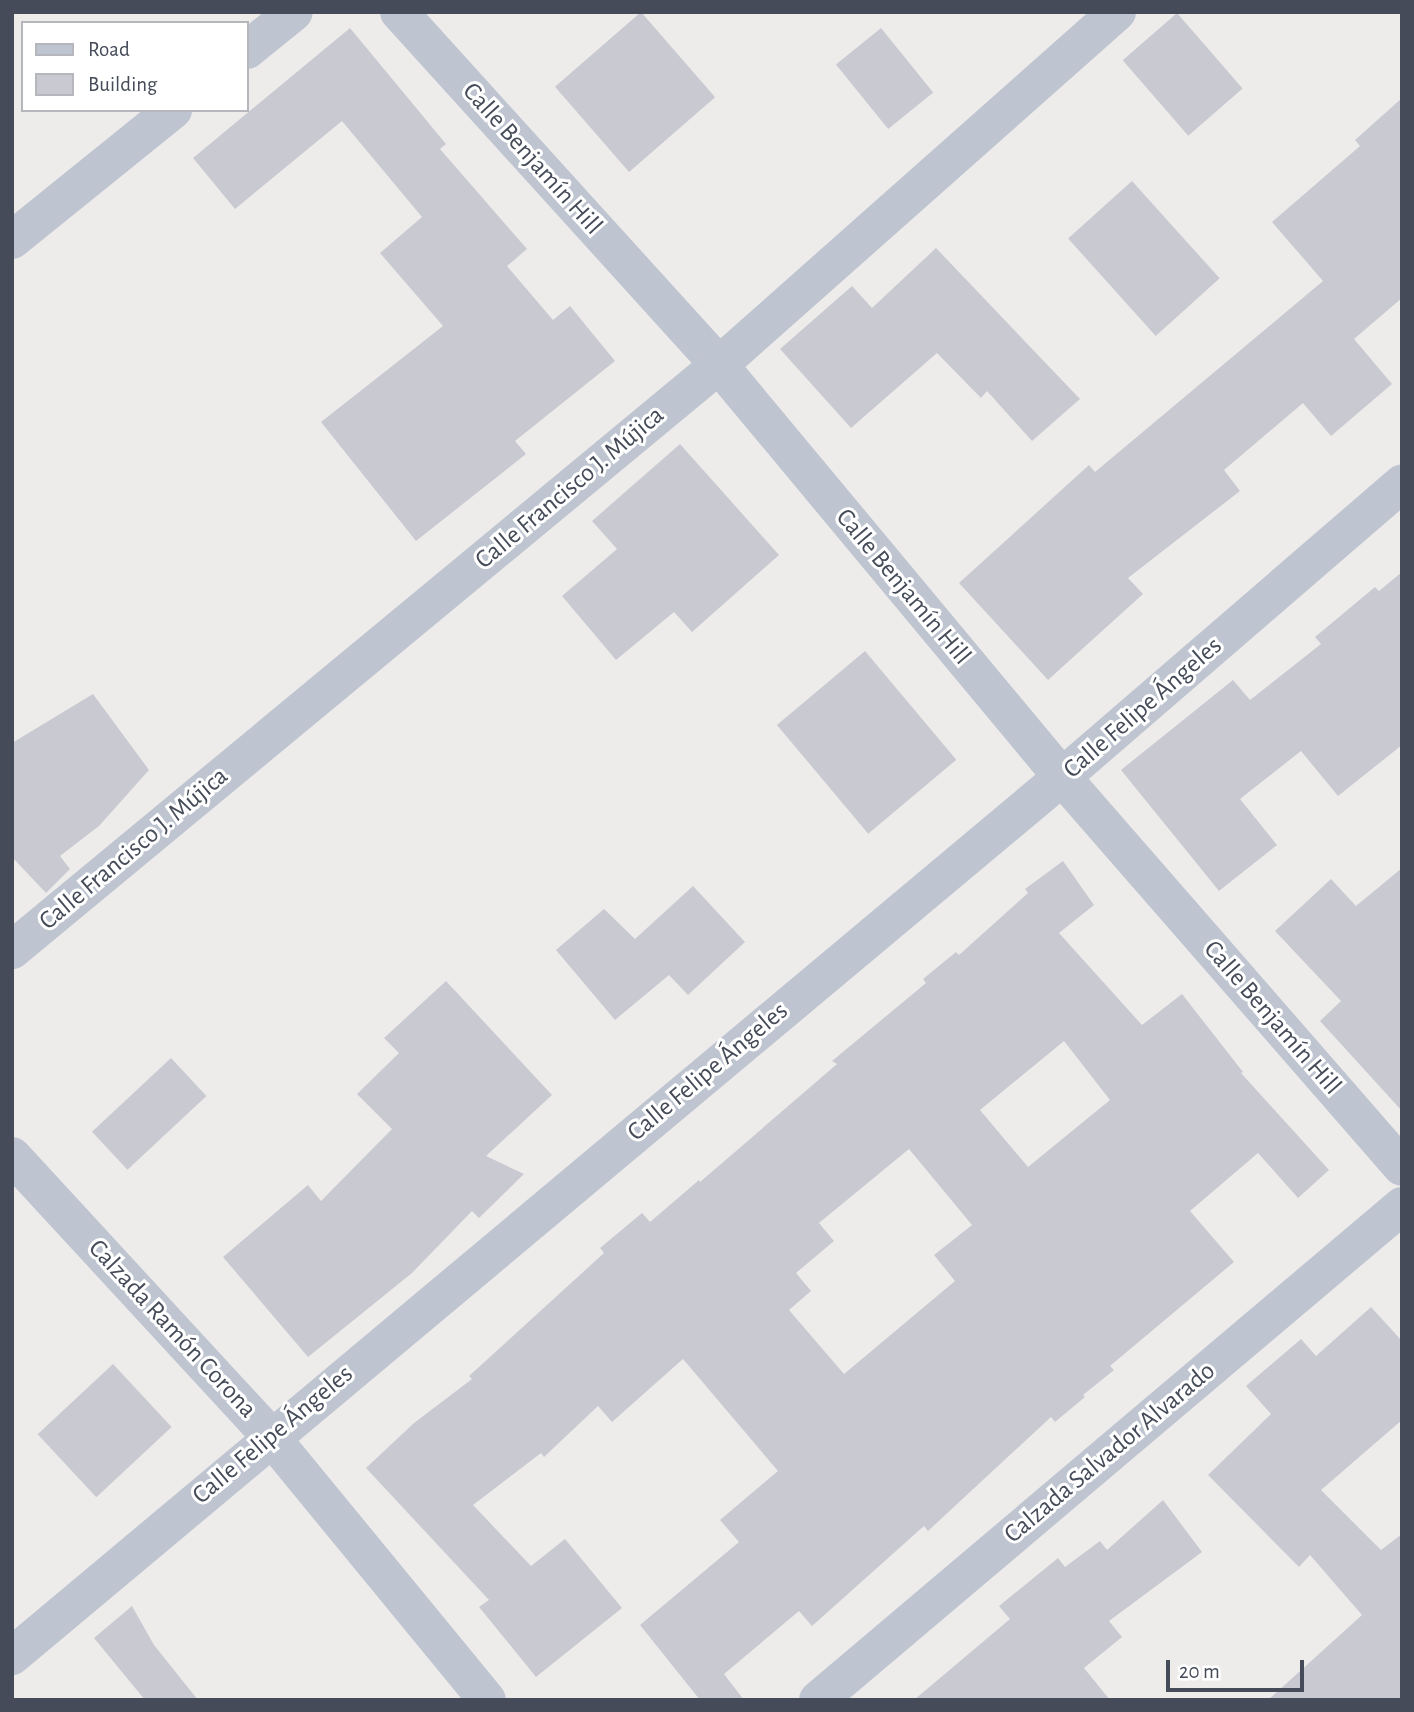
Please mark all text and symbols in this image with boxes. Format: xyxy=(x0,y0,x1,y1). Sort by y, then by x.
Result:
legend xyxy=(21,21,248,112)
text: Road xyxy=(88,39,130,60)
text: Building xyxy=(88,74,157,95)
street label: Calle Benjamín Hill xyxy=(455,76,609,242)
street label: Calle Francisco J. Mújica xyxy=(469,400,671,576)
street label: Calle Benjamín Hill xyxy=(829,503,977,671)
street label: Calle Felipe Ángeles xyxy=(1057,631,1229,785)
street label: Calle Francisco J. Mújica xyxy=(33,761,235,937)
street label: Calle Benjamín Hill xyxy=(1197,935,1347,1101)
street label: Calle Felipe Ángeles xyxy=(621,996,795,1148)
street label: Calzada Ramón Corona xyxy=(81,1233,263,1425)
street label: Calzada Salvador Alvarado xyxy=(998,1356,1222,1550)
street label: Calle Felipe Ángeles xyxy=(186,1359,360,1511)
scale bar xyxy=(1169,1646,1307,1690)
text: 20 m xyxy=(1179,1661,1220,1682)

